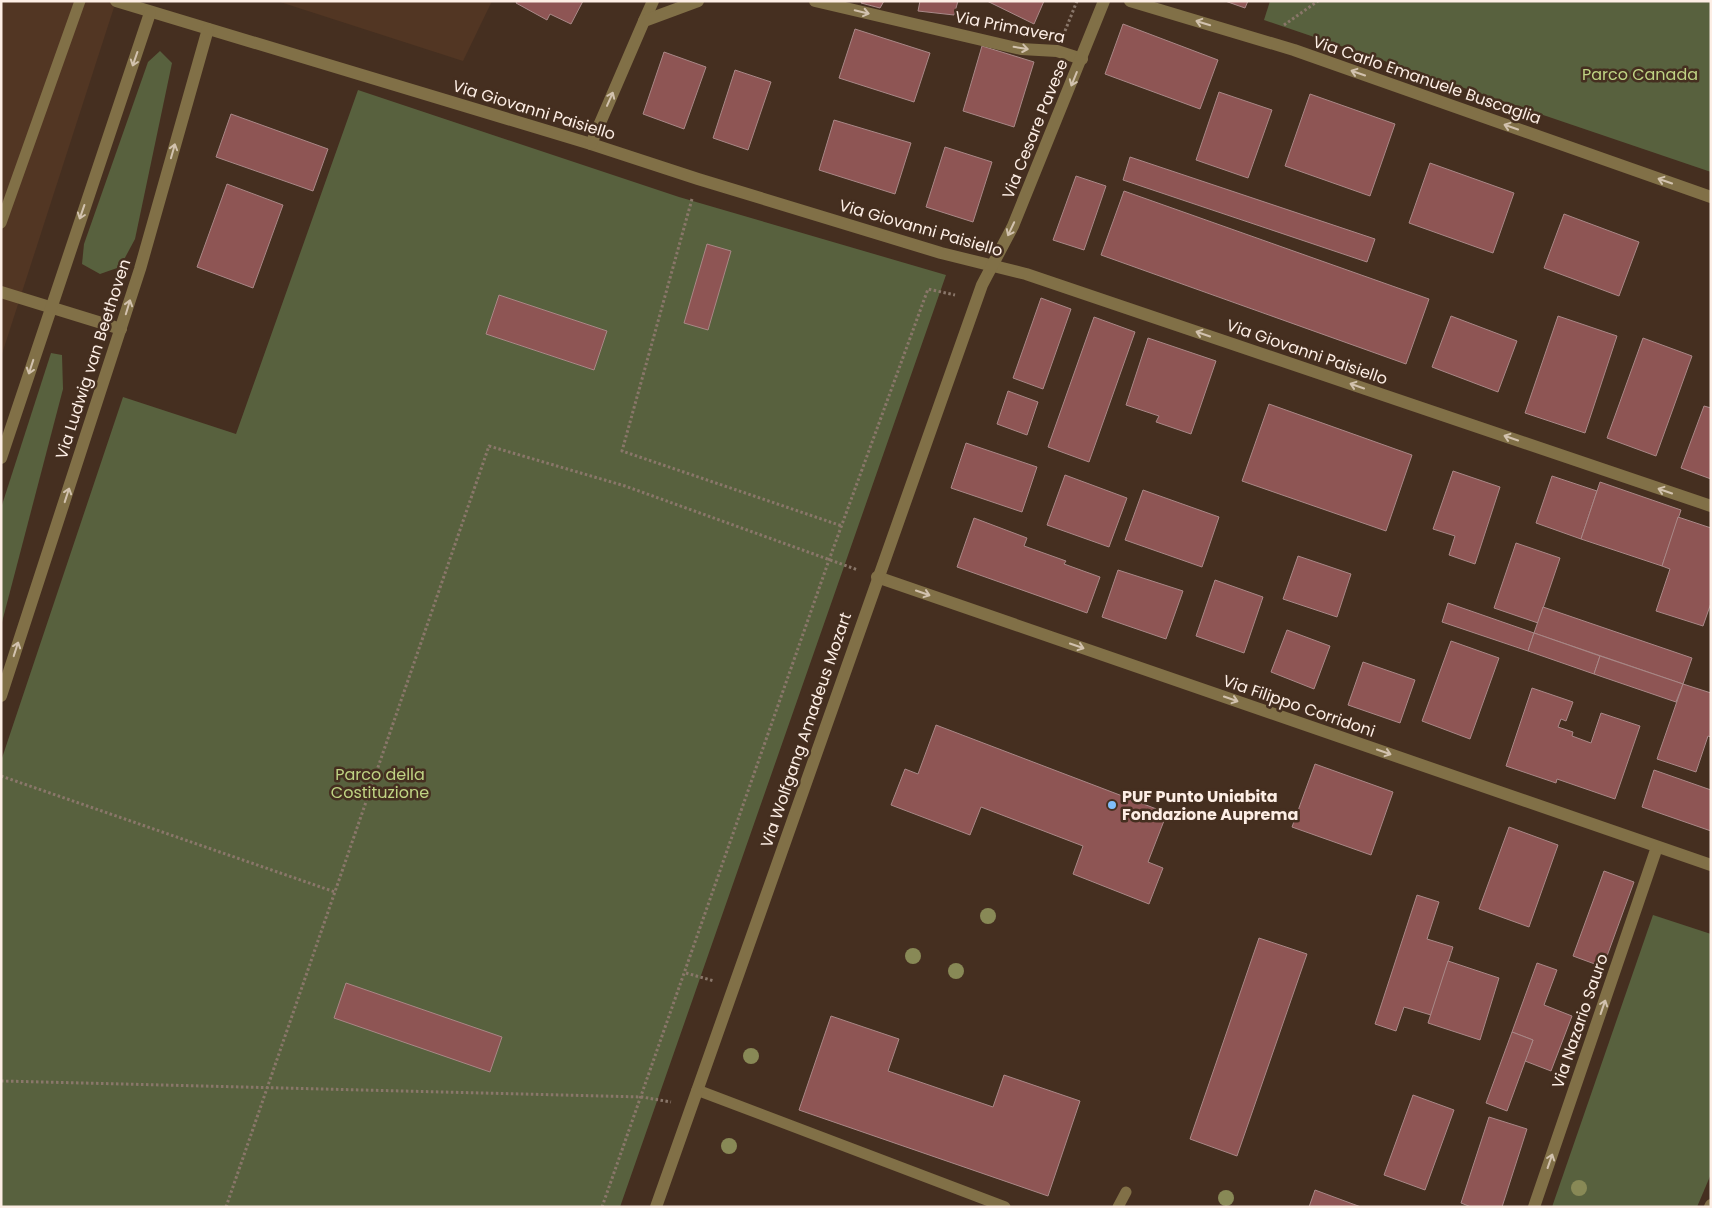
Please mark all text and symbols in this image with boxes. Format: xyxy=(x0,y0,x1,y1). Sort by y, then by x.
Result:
street label: Via Primavera xyxy=(953,5,1067,49)
one-way arrow xyxy=(854,8,870,17)
one-way arrow xyxy=(1196,18,1212,28)
street label: Via Carlo Emanuele Buscaglia xyxy=(1310,30,1544,130)
one-way arrow xyxy=(1013,43,1029,53)
one-way arrow xyxy=(130,50,139,66)
street label: Via Cesare Pavese xyxy=(996,56,1074,202)
park label: Parco Canada xyxy=(1582,63,1698,86)
one-way arrow xyxy=(1351,68,1366,77)
one-way arrow xyxy=(1068,71,1078,86)
street label: Via Giovanni Paisiello xyxy=(450,74,618,146)
one-way arrow xyxy=(606,92,615,107)
one-way arrow xyxy=(1504,122,1520,131)
one-way arrow xyxy=(169,143,179,159)
one-way arrow xyxy=(1657,175,1673,185)
street label: Via Giovanni Paisiello xyxy=(836,194,1006,262)
one-way arrow xyxy=(77,204,86,220)
one-way arrow xyxy=(1006,221,1016,236)
street label: Via Ludwig van Beethoven xyxy=(50,256,136,462)
one-way arrow xyxy=(123,299,133,315)
street label: Via Giovanni Paisiello xyxy=(1223,314,1391,390)
one-way arrow xyxy=(1195,329,1211,338)
one-way arrow xyxy=(25,358,35,374)
one-way arrow xyxy=(1349,381,1365,391)
one-way arrow xyxy=(1503,433,1519,443)
one-way arrow xyxy=(1657,485,1673,495)
one-way arrow xyxy=(62,487,72,503)
one-way arrow xyxy=(915,589,931,598)
street label: Via Wolfgang Amadeus Mozart xyxy=(755,609,857,851)
one-way arrow xyxy=(12,642,22,658)
one-way arrow xyxy=(1069,642,1084,651)
street label: Via Filippo Corridoni xyxy=(1220,669,1378,743)
one-way arrow xyxy=(1222,695,1238,704)
one-way arrow xyxy=(1376,748,1391,757)
park label: Parco della Costituzione xyxy=(331,763,429,804)
place label: PUF Punto Uniabita Fondazione Auprema xyxy=(1122,785,1298,826)
marker: PUF Punto Uniabita Fondazione Auprema xyxy=(1106,799,1118,811)
street label: Via Nazario Sauro xyxy=(1546,951,1614,1091)
one-way arrow xyxy=(1598,999,1608,1015)
one-way arrow xyxy=(1546,1153,1555,1169)

